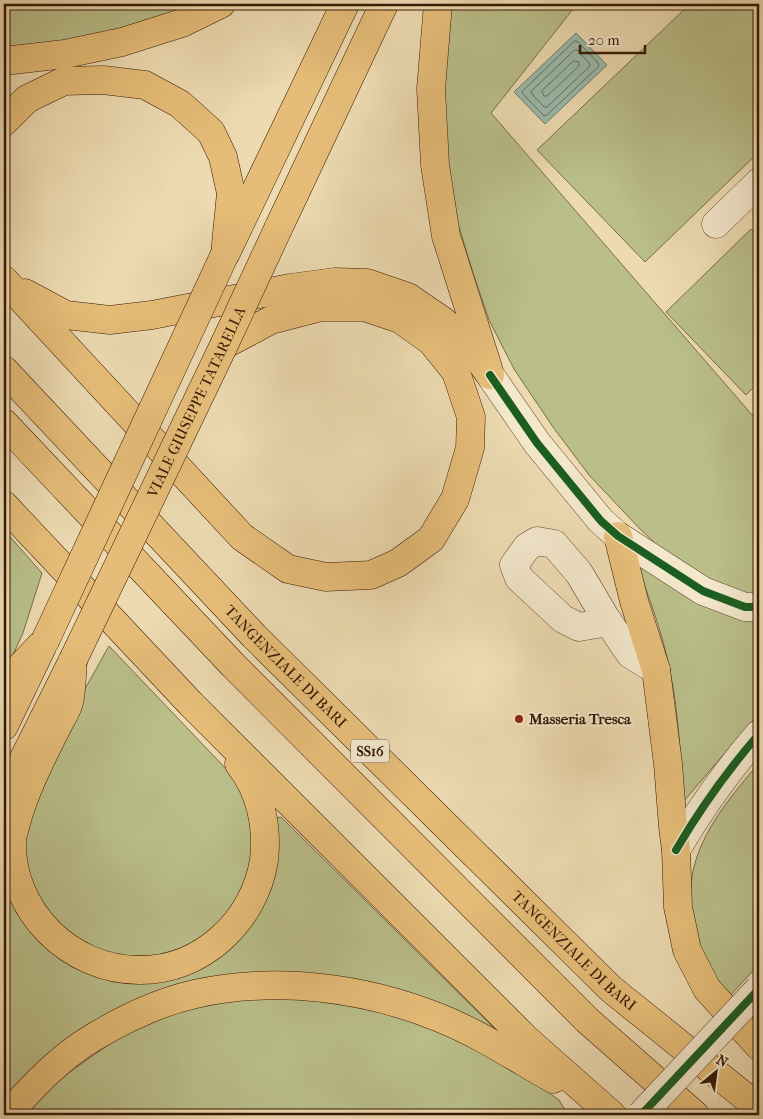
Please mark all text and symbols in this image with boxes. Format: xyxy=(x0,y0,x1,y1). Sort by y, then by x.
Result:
scale bar xyxy=(580,22,646,54)
text: 20 m xyxy=(588,31,620,49)
street label: VIALE GIUSEPPE TATARELLA xyxy=(143,304,250,501)
street label: TANGENZIALE DI BARI xyxy=(221,602,351,732)
place label: Masseria Tresca xyxy=(528,710,632,728)
marker: Masseria Tresca xyxy=(513,713,525,725)
road number: SS16 xyxy=(351,739,389,762)
street label: TANGENZIALE DI BARI xyxy=(508,887,640,1015)
north arrow xyxy=(690,1046,740,1096)
text: N xyxy=(713,1051,731,1071)

